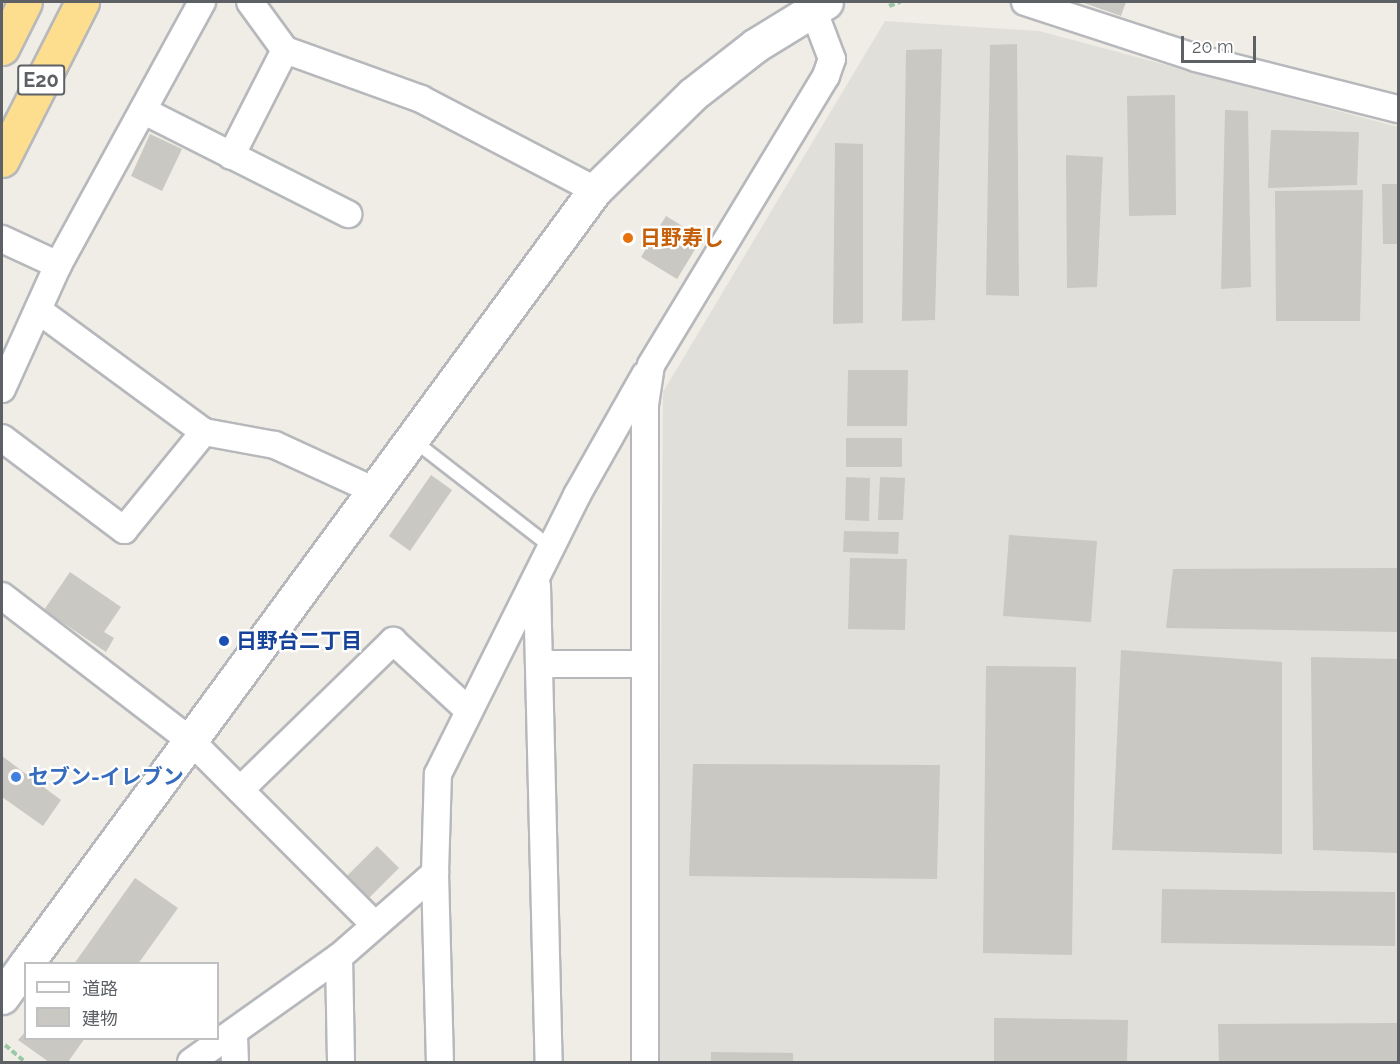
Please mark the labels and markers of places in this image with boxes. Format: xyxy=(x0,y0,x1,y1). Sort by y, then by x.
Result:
place label: 日野寿し xyxy=(640,225,724,251)
marker: 日野寿し xyxy=(621,231,635,245)
place label: 日野台二丁目 xyxy=(236,628,362,654)
marker: 日野台二丁目 xyxy=(217,634,231,648)
place label: セブン-イレブン xyxy=(28,764,184,790)
marker: セブン-イレブン xyxy=(9,770,23,784)

